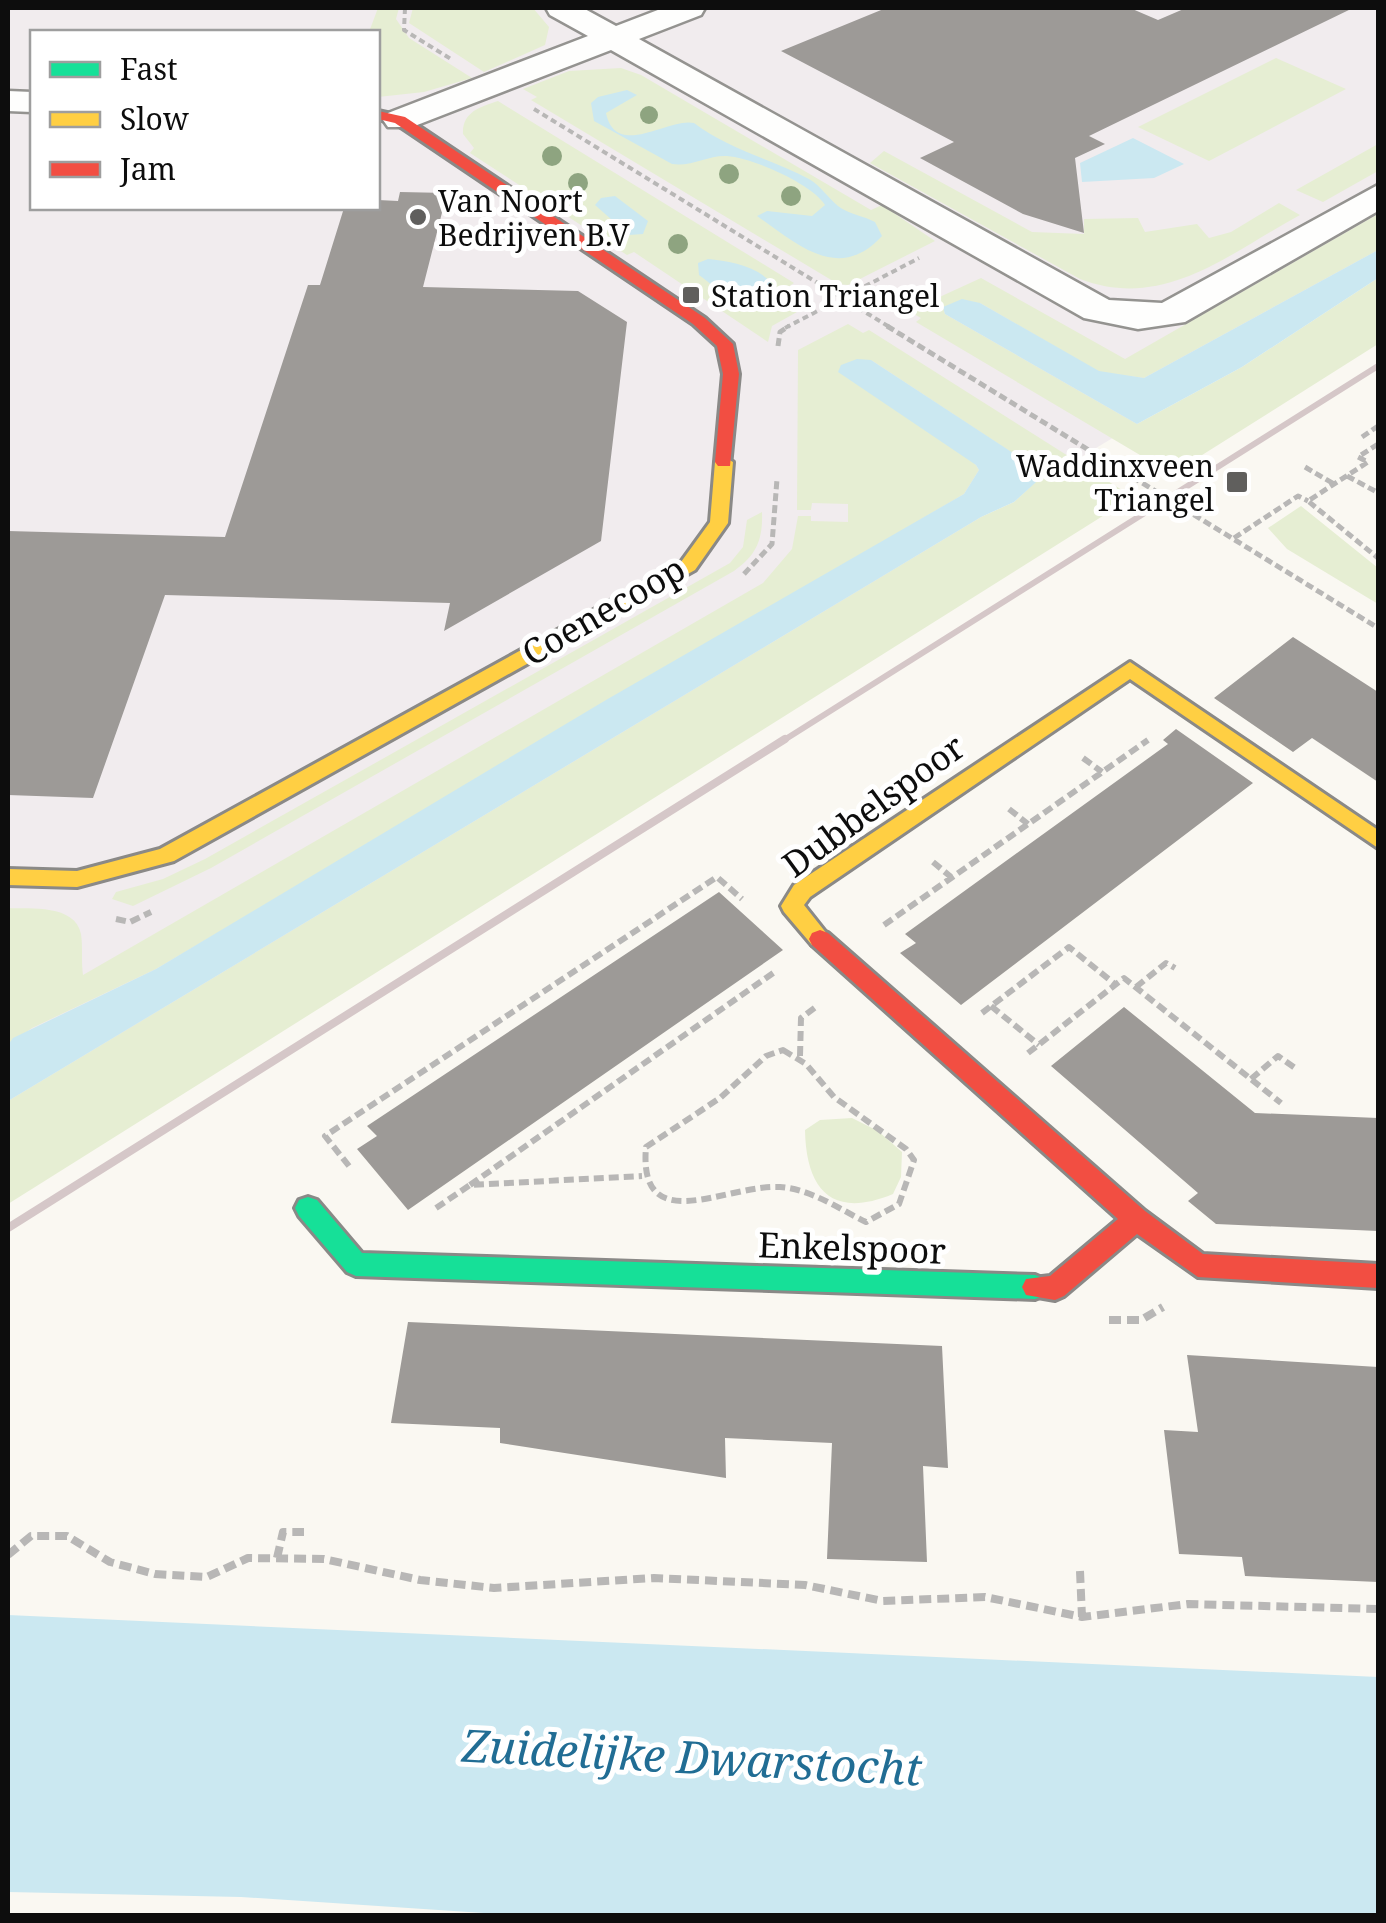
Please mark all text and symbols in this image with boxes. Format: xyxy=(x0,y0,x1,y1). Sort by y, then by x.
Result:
legend xyxy=(30,30,380,210)
text: Fast xyxy=(120,48,177,89)
text: Slow xyxy=(120,98,189,139)
text: Jam xyxy=(119,148,176,189)
place label: Van Noort Bedrijven B.V xyxy=(438,180,630,255)
marker: Van Noort Bedrijven B.V xyxy=(407,206,429,228)
place label: Station Triangel xyxy=(711,275,939,316)
marker: Station Triangel xyxy=(680,284,702,306)
place label: Waddinxveen Triangel xyxy=(1016,445,1214,520)
marker: Waddinxveen Triangel xyxy=(1224,469,1250,495)
street label: Coenecoop xyxy=(513,544,693,676)
street label: Dubbelspoor xyxy=(772,723,974,887)
street label: Enkelspoor xyxy=(757,1220,947,1274)
water label: Zuidelijke Dwarstocht xyxy=(459,1713,924,1799)

